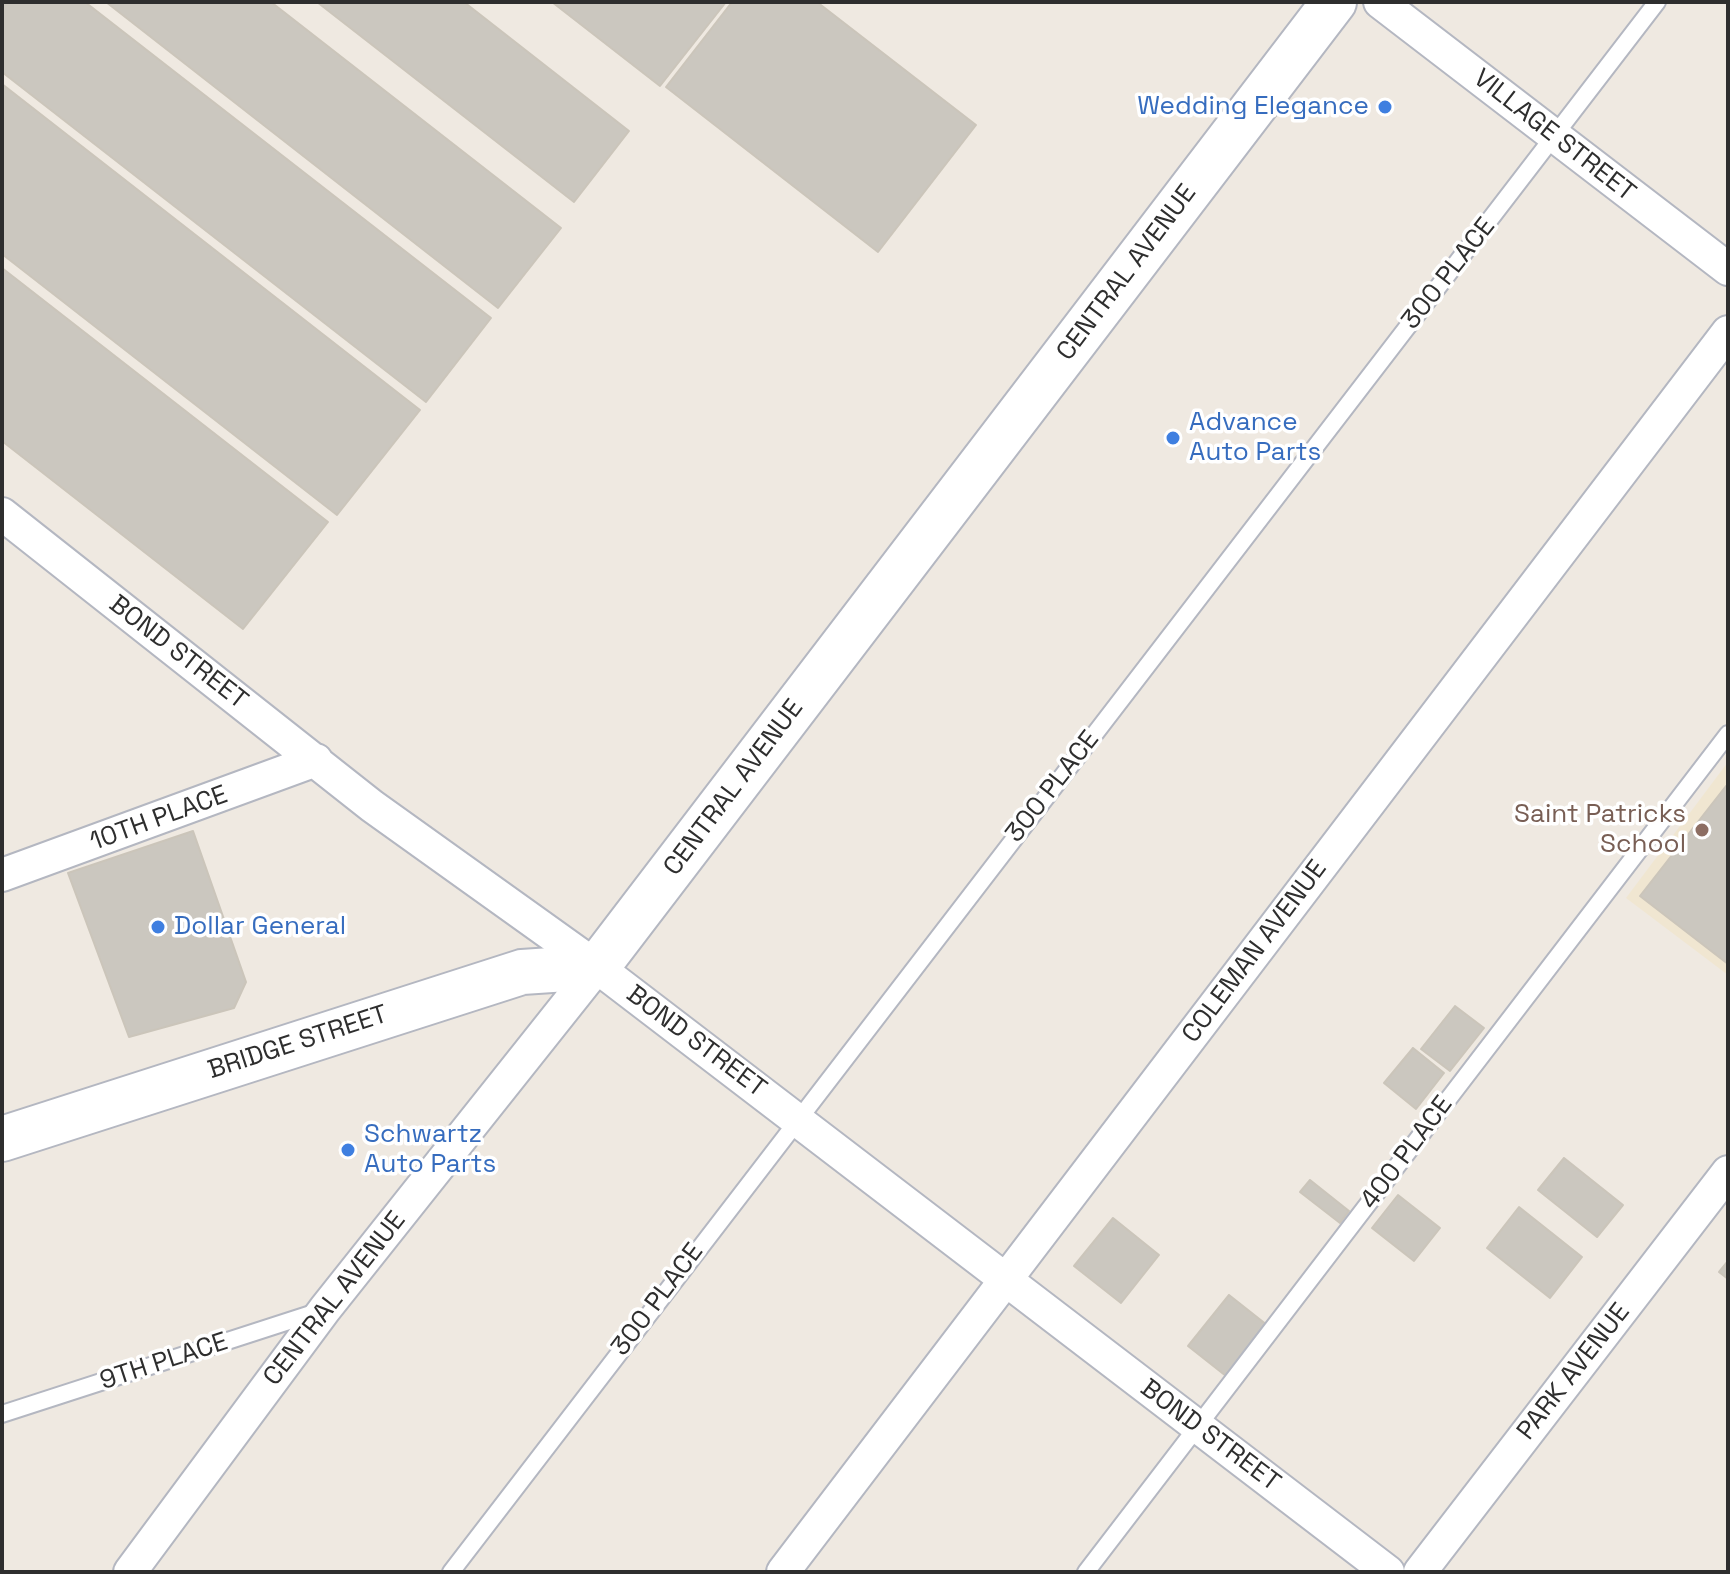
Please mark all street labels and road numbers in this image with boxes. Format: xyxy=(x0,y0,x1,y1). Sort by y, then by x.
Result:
street label: VILLAGE STREET xyxy=(1467,63,1641,209)
street label: CENTRAL AVENUE xyxy=(1051,179,1203,367)
street label: 300 PLACE xyxy=(1396,212,1502,336)
street label: BOND STREET xyxy=(103,589,253,717)
street label: CENTRAL AVENUE xyxy=(658,694,810,882)
street label: 300 PLACE xyxy=(1000,725,1106,849)
street label: 10TH PLACE xyxy=(86,780,232,858)
street label: COLEMAN AVENUE xyxy=(1176,854,1334,1050)
street label: BOND STREET xyxy=(620,979,772,1105)
street label: BRIDGE STREET xyxy=(204,999,392,1087)
street label: 400 PLACE xyxy=(1354,1090,1460,1216)
street label: CENTRAL AVENUE xyxy=(257,1206,413,1392)
street label: 300 PLACE xyxy=(606,1238,710,1362)
street label: PARK AVENUE xyxy=(1511,1298,1637,1446)
street label: 9TH PLACE xyxy=(96,1327,232,1397)
street label: BOND STREET xyxy=(1134,1373,1286,1499)

